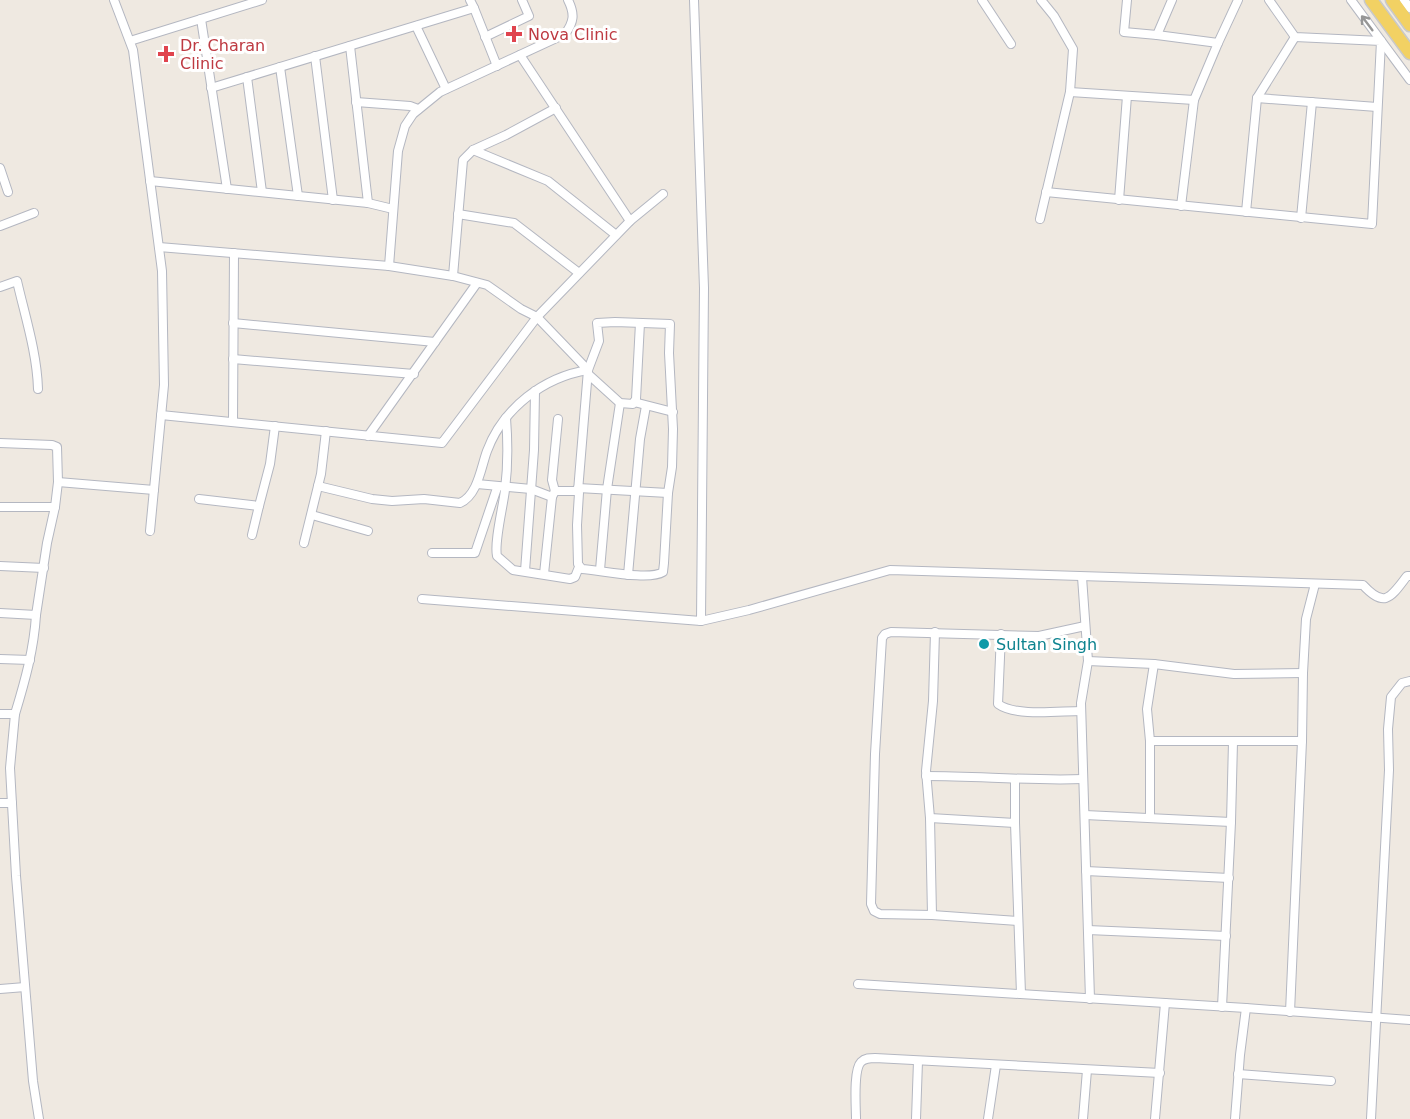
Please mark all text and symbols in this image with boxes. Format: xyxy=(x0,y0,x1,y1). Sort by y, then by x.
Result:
one-way arrow xyxy=(1361,16,1374,32)
marker: Nova Clinic xyxy=(505,25,523,43)
place label: Nova Clinic xyxy=(528,25,618,44)
place label: Dr. Charan Clinic xyxy=(180,36,265,73)
marker: Dr. Charan Clinic xyxy=(157,45,175,63)
place label: Sultan Singh xyxy=(996,635,1097,654)
marker: Sultan Singh xyxy=(977,637,991,651)

